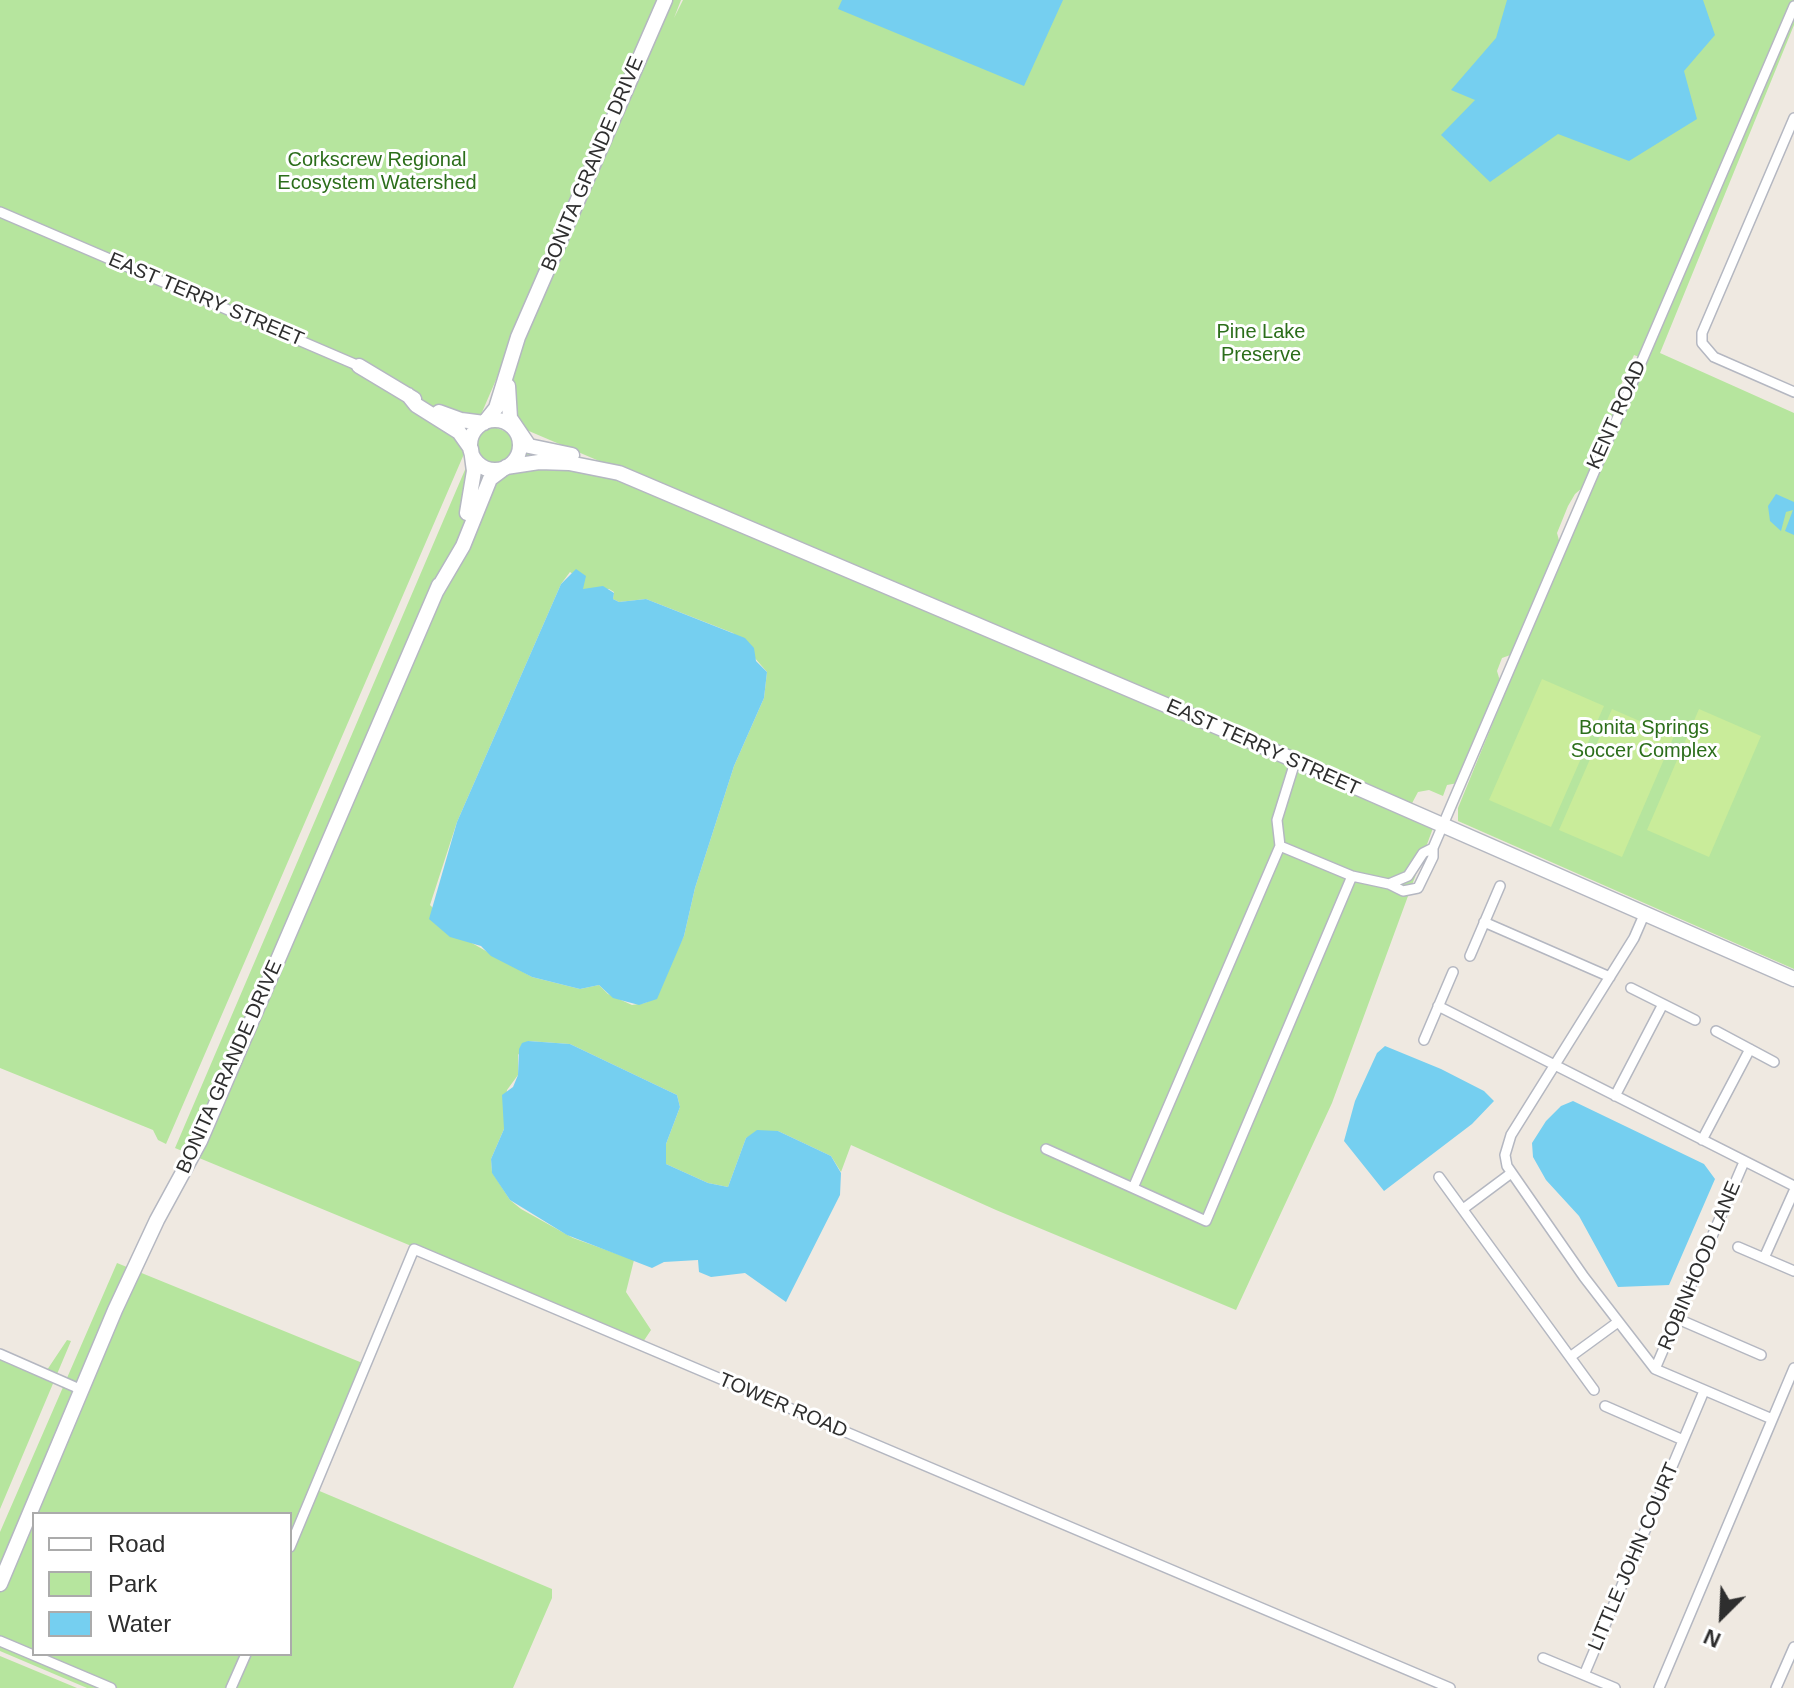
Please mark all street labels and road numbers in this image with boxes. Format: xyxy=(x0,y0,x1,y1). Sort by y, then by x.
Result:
street label: BONITA GRANDE DRIVE xyxy=(537,53,649,275)
street label: EAST TERRY STREET xyxy=(105,248,307,352)
street label: KENT ROAD xyxy=(1582,357,1652,473)
street label: EAST TERRY STREET xyxy=(1162,694,1364,802)
street label: BONITA GRANDE DRIVE xyxy=(172,957,288,1177)
street label: ROBINHOOD LANE xyxy=(1654,1178,1746,1354)
street label: TOWER ROAD xyxy=(715,1368,851,1444)
street label: LITTLE JOHN COURT xyxy=(1584,1459,1684,1655)

